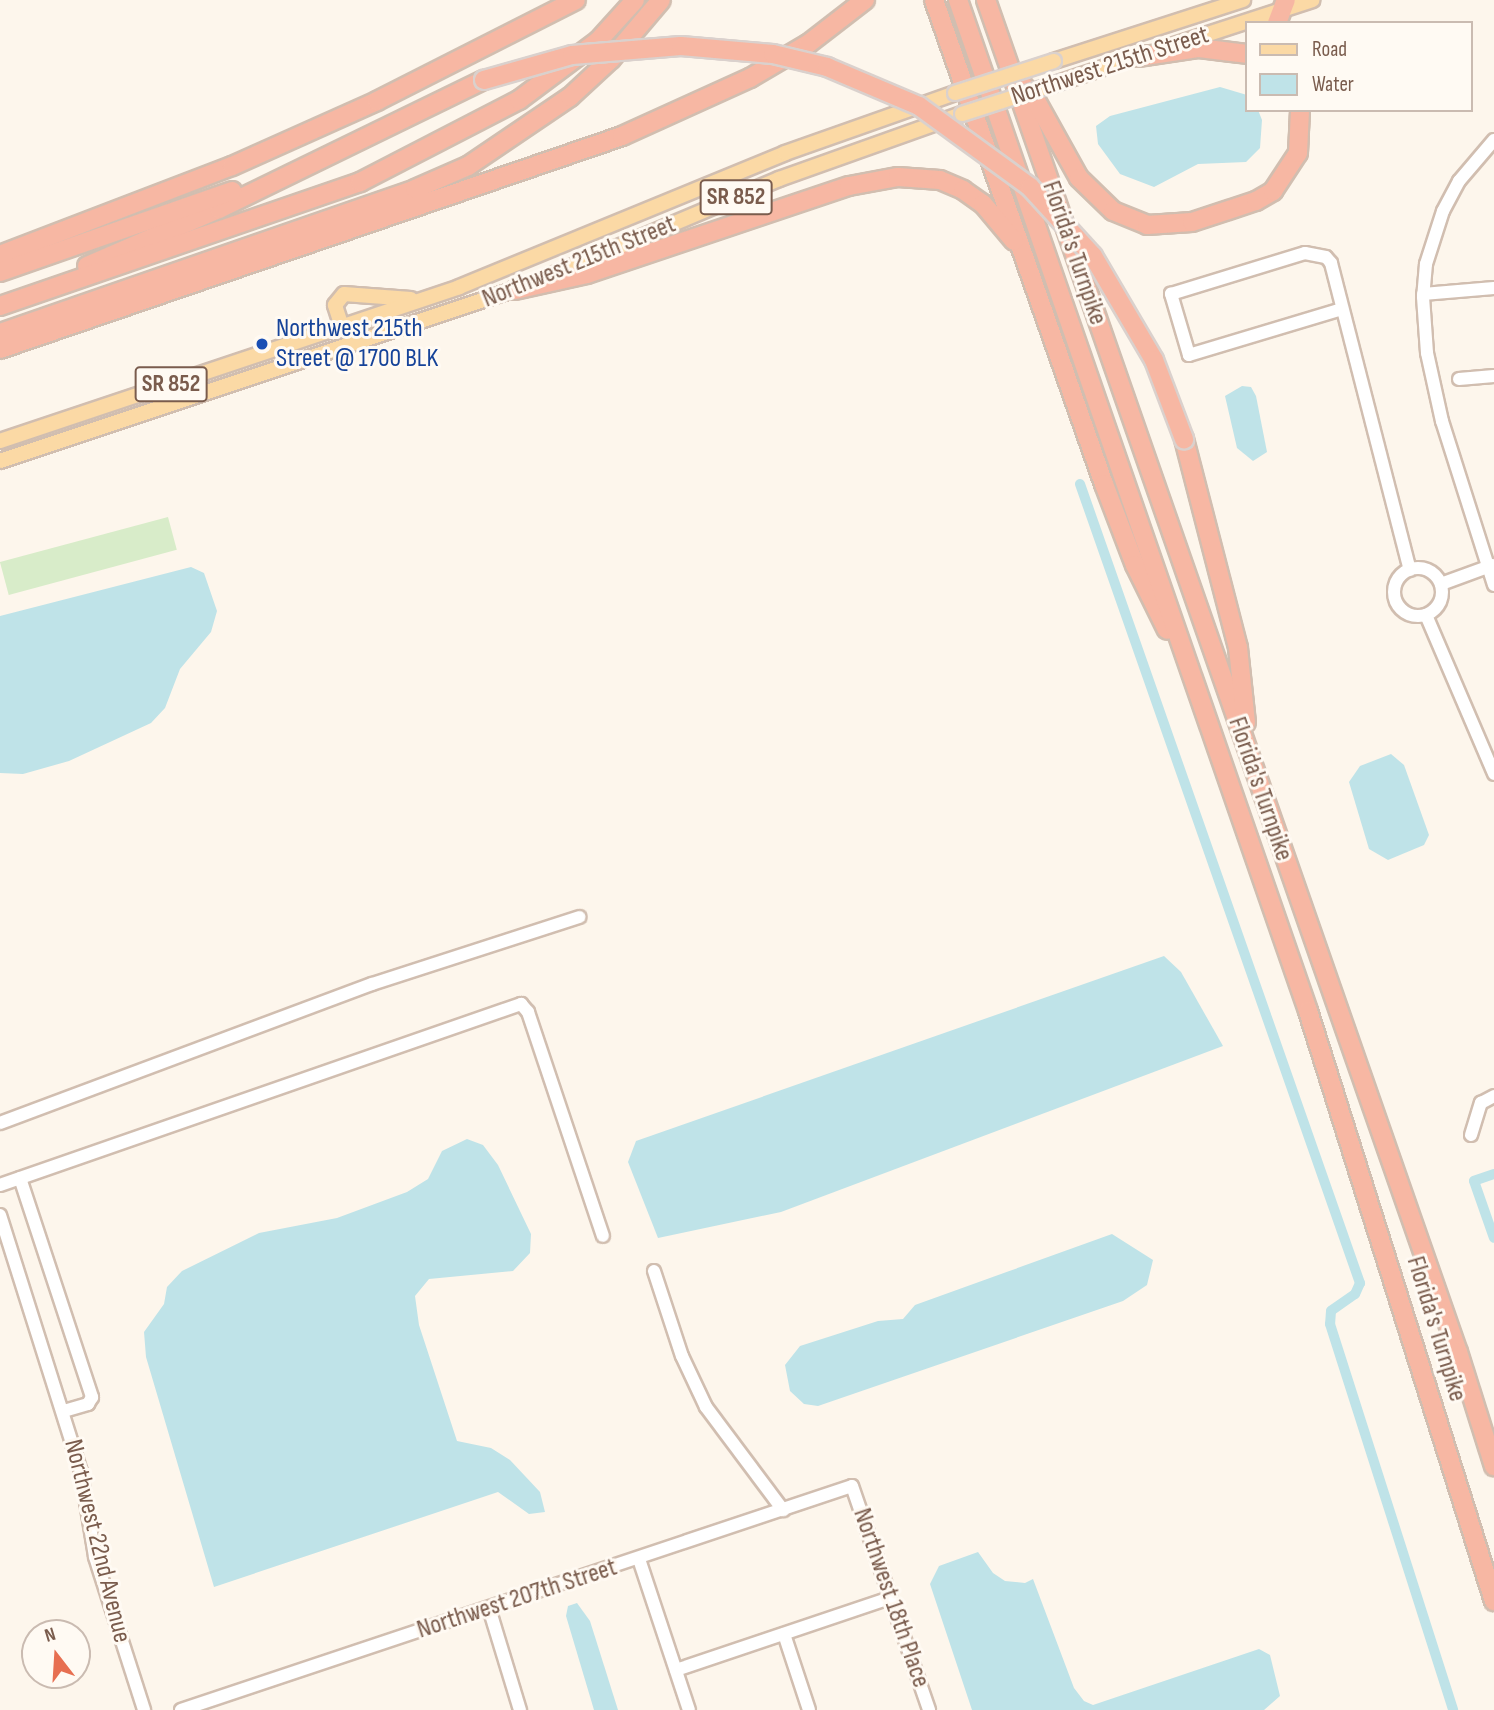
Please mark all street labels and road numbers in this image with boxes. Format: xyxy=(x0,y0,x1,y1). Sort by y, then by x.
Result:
street label: Northwest 215th Street xyxy=(1007,19,1213,113)
road number: SR 852 xyxy=(699,176,773,218)
street label: Florida's Turnpike xyxy=(1035,177,1113,329)
street label: Northwest 215th Street xyxy=(478,209,680,315)
road number: SR 852 xyxy=(134,363,208,404)
street label: Florida's Turnpike xyxy=(1221,713,1299,865)
street label: Florida's Turnpike xyxy=(1399,1253,1473,1405)
street label: Northwest 22nd Avenue xyxy=(57,1436,137,1646)
street label: Northwest 18th Place xyxy=(846,1504,936,1692)
street label: Northwest 207th Street xyxy=(413,1552,621,1646)

